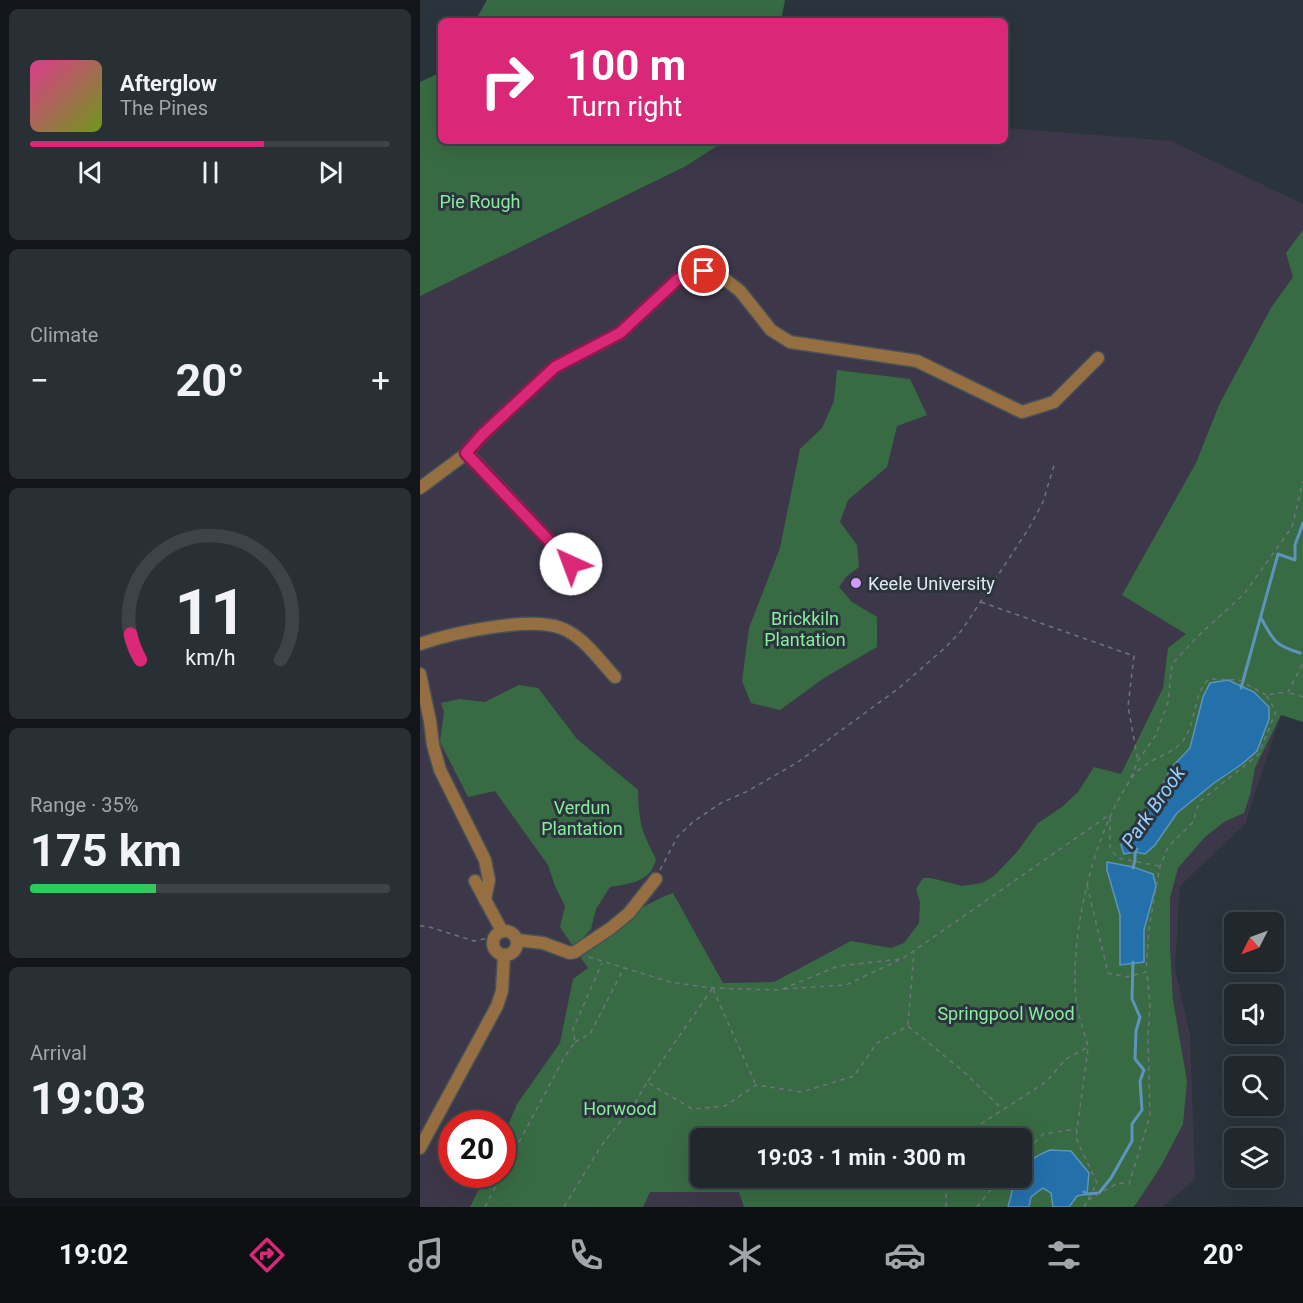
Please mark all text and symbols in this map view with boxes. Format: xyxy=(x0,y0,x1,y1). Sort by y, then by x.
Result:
text: 100 m xyxy=(567,41,686,90)
icon: right xyxy=(468,42,546,120)
text: Afterglow xyxy=(120,71,217,96)
text: Turn right xyxy=(567,91,682,123)
text: The Pines xyxy=(120,96,208,120)
icon: previous xyxy=(74,156,107,189)
icon: pause xyxy=(194,156,227,189)
icon: next xyxy=(314,156,347,189)
park label: Pie Rough xyxy=(439,191,521,212)
pin xyxy=(678,245,729,296)
icon: arrive xyxy=(687,254,720,287)
text: Climate xyxy=(30,323,98,347)
text: 20° xyxy=(175,354,245,407)
text: − xyxy=(30,361,49,400)
text: + xyxy=(371,361,390,400)
position arrow xyxy=(539,532,603,596)
place label: Keele University xyxy=(868,573,995,594)
marker: Keele University xyxy=(849,576,863,590)
text: 11 xyxy=(174,577,246,650)
park label: Brickkiln Plantation xyxy=(764,608,846,650)
text: km/h xyxy=(185,646,235,671)
water label: Park Brook xyxy=(1116,760,1191,853)
text: Range · 35% xyxy=(30,793,138,817)
park label: Verdun Plantation xyxy=(541,797,623,839)
text: 175 km xyxy=(30,824,182,877)
north arrow xyxy=(1224,912,1284,972)
map controls xyxy=(1224,912,1284,1188)
button: sound xyxy=(1224,984,1284,1044)
park label: Springpool Wood xyxy=(937,1003,1075,1024)
text: Arrival xyxy=(30,1041,87,1065)
button: search xyxy=(1224,1056,1284,1116)
text: 19:03 xyxy=(30,1072,146,1125)
park label: Horwood xyxy=(583,1098,657,1119)
speed limit sign: 20 xyxy=(438,1110,516,1188)
button: layers xyxy=(1224,1128,1284,1188)
text: 19:03 · 1 min · 300 m xyxy=(756,1145,966,1170)
icon: directions xyxy=(246,1234,288,1276)
icon: music xyxy=(405,1234,447,1276)
icon: phone xyxy=(565,1234,607,1276)
icon: climate xyxy=(724,1234,766,1276)
icon: car xyxy=(884,1234,926,1276)
icon: filters xyxy=(1043,1234,1085,1276)
text: 19:02 xyxy=(59,1239,128,1271)
text: 20° xyxy=(1203,1239,1244,1271)

